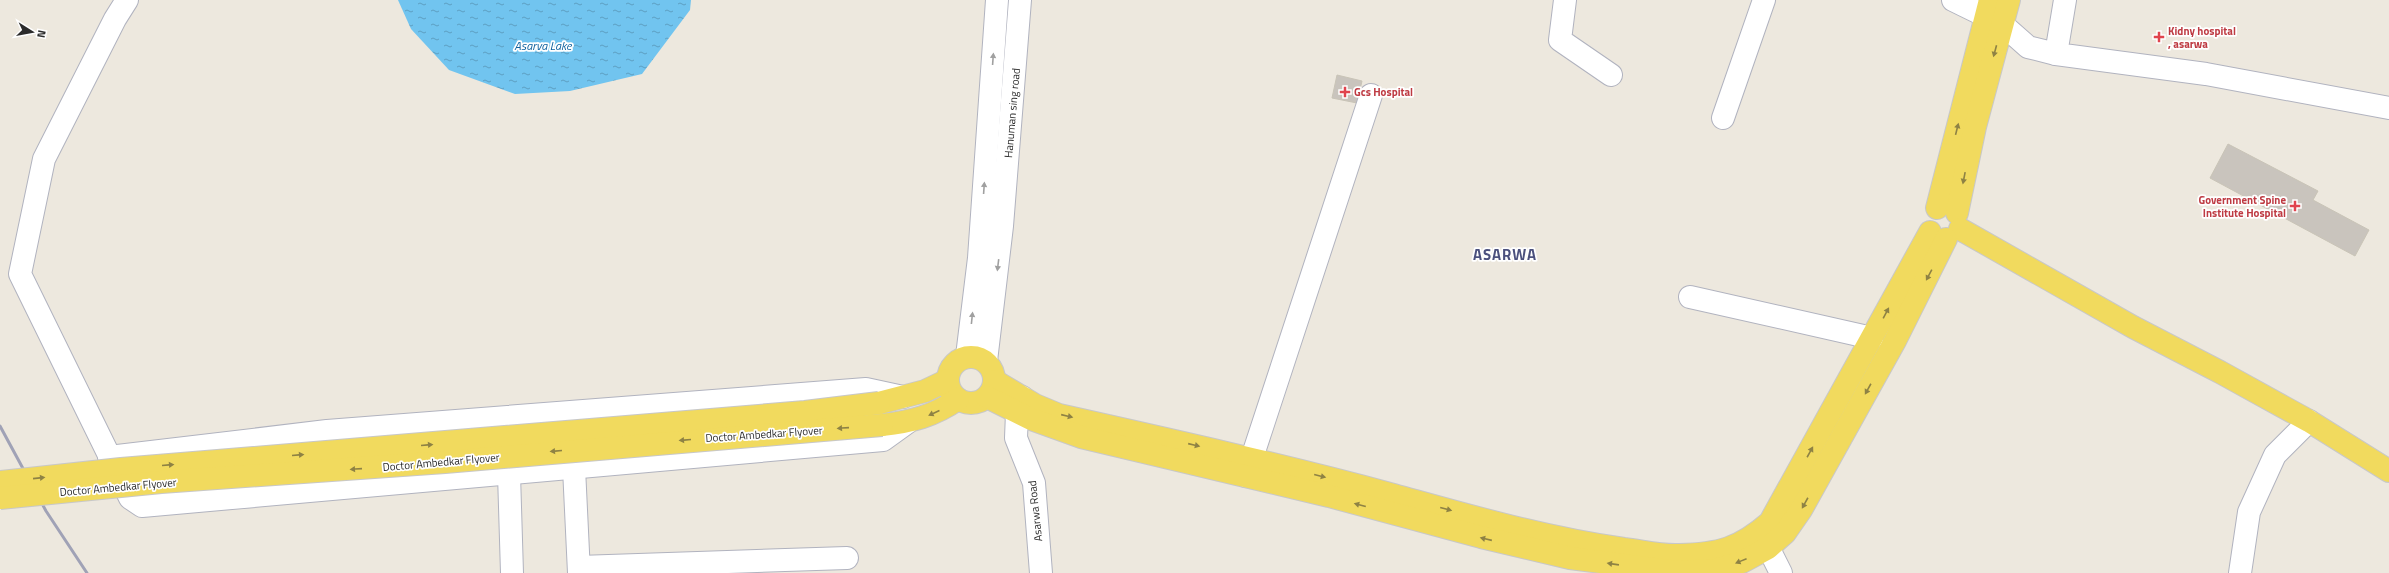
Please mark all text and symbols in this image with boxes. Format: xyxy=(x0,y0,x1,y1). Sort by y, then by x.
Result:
north arrow xyxy=(12,12,52,52)
place label: Kidny hospital , asarwa xyxy=(2168,23,2236,52)
text: N xyxy=(33,29,50,39)
marker: Kidny hospital , asarwa xyxy=(2153,31,2165,43)
water label: Asarva Lake xyxy=(514,36,573,55)
one-way arrow xyxy=(1992,45,1998,57)
one-way arrow xyxy=(989,53,996,65)
street label: Hanuman sing road xyxy=(1000,67,1024,159)
place label: Gcs Hospital xyxy=(1354,84,1413,100)
marker: Gcs Hospital xyxy=(1339,86,1351,98)
one-way arrow xyxy=(1954,123,1960,136)
one-way arrow xyxy=(1961,171,1967,184)
one-way arrow xyxy=(980,182,987,194)
place label: Government Spine Institute Hospital xyxy=(2198,192,2286,221)
marker: Government Spine Institute Hospital xyxy=(2289,200,2301,212)
district label: ASARWA xyxy=(1473,243,1537,266)
one-way arrow xyxy=(994,259,1001,271)
one-way arrow xyxy=(1926,269,1932,280)
one-way arrow xyxy=(1882,307,1889,319)
one-way arrow xyxy=(969,312,975,324)
one-way arrow xyxy=(1864,383,1871,395)
one-way arrow xyxy=(928,410,940,416)
one-way arrow xyxy=(1061,414,1073,420)
street label: Doctor Ambedkar Flyover xyxy=(705,422,823,446)
one-way arrow xyxy=(837,425,849,431)
one-way arrow xyxy=(679,437,691,444)
one-way arrow xyxy=(421,441,433,448)
one-way arrow xyxy=(1188,443,1200,449)
one-way arrow xyxy=(1807,446,1813,458)
one-way arrow xyxy=(550,448,562,455)
street label: Doctor Ambedkar Flyover xyxy=(382,449,500,475)
one-way arrow xyxy=(292,452,304,459)
one-way arrow xyxy=(162,462,174,469)
one-way arrow xyxy=(350,465,362,472)
one-way arrow xyxy=(1314,473,1326,479)
one-way arrow xyxy=(33,474,45,481)
street label: Doctor Ambedkar Flyover xyxy=(59,474,177,500)
street label: Asarwa Road xyxy=(1024,480,1046,542)
one-way arrow xyxy=(1801,497,1808,509)
one-way arrow xyxy=(1354,501,1367,507)
one-way arrow xyxy=(1439,507,1452,513)
one-way arrow xyxy=(1480,535,1492,541)
one-way arrow xyxy=(1735,559,1747,565)
one-way arrow xyxy=(1607,561,1619,567)

